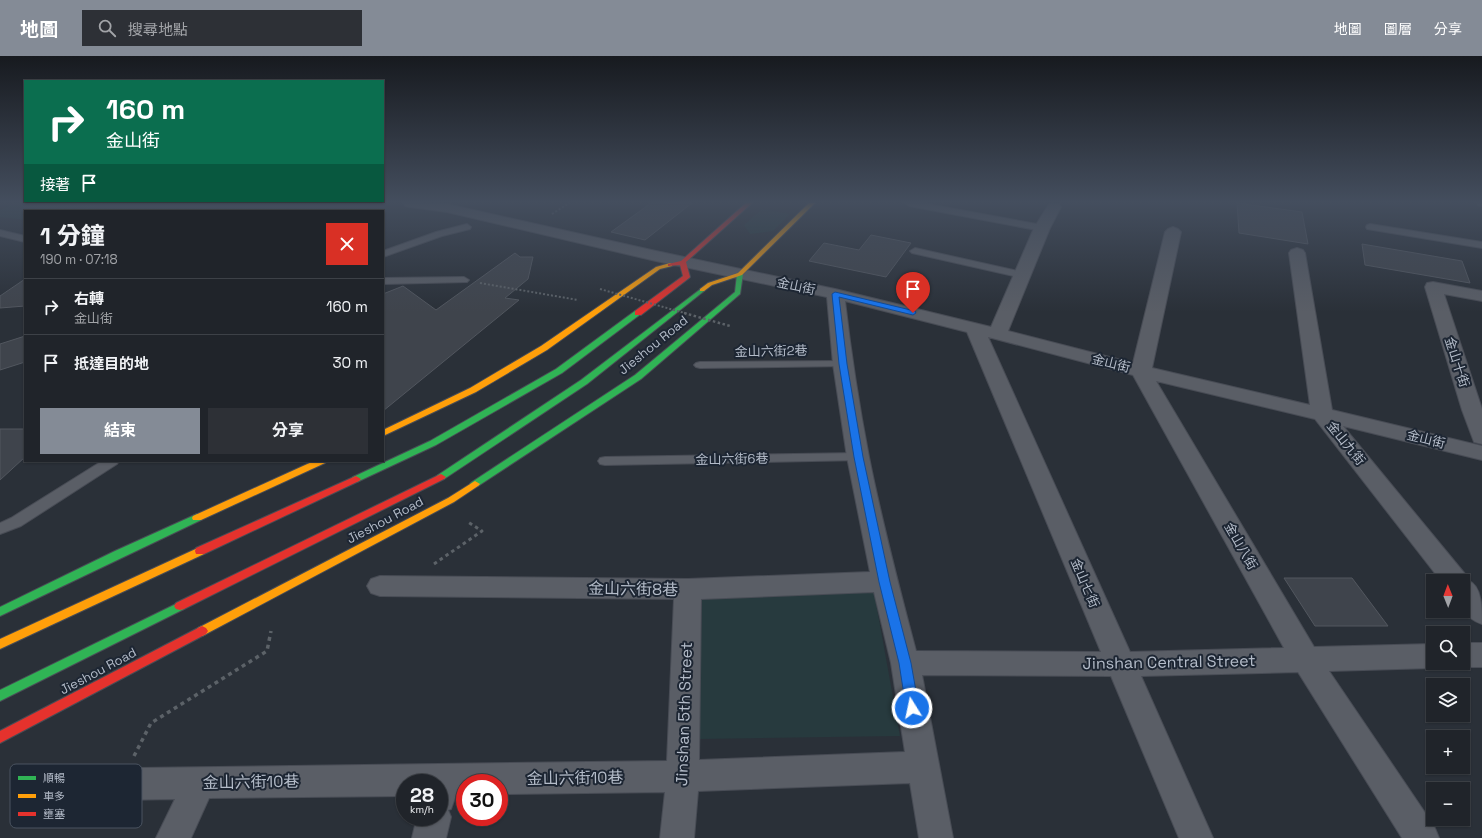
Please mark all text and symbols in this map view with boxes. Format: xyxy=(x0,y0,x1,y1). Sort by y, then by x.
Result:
search box xyxy=(82,10,362,46)
text: 地圖 xyxy=(20,17,58,42)
icon: search xyxy=(96,17,118,39)
text: 搜尋地點 xyxy=(128,20,188,39)
text: 地圖 xyxy=(1334,20,1362,38)
text: 圖層 xyxy=(1384,20,1412,38)
text: 分享 xyxy=(1434,20,1462,38)
text: 160 m xyxy=(106,91,185,127)
icon: right xyxy=(40,96,92,148)
text: 金山街 xyxy=(106,129,160,152)
icon: arrive xyxy=(78,172,100,194)
text: 接著 xyxy=(40,175,70,194)
text: 1 分鐘 xyxy=(40,220,105,251)
button: close xyxy=(326,223,368,265)
text: 190 m · 07:18 xyxy=(40,251,118,268)
pin xyxy=(896,272,930,313)
street label: 金山街 xyxy=(775,274,817,298)
icon: arrive xyxy=(902,278,924,300)
text: 右轉 xyxy=(74,289,104,308)
icon: right xyxy=(40,296,62,318)
text: 160 m xyxy=(326,297,368,316)
text: 金山街 xyxy=(74,310,113,327)
street label: Jieshou Road xyxy=(615,312,691,378)
street label: 金山十街 xyxy=(1441,335,1473,389)
street label: 金山六街2巷 xyxy=(734,342,808,360)
street label: 金山街 xyxy=(1090,350,1132,376)
icon: arrive xyxy=(40,352,62,374)
text: 30 m xyxy=(333,353,368,372)
text: 抵達目的地 xyxy=(74,354,149,373)
button: 結束 xyxy=(40,408,200,454)
button: 分享 xyxy=(208,408,368,454)
street label: 金山九街 xyxy=(1323,417,1369,469)
street label: 金山街 xyxy=(1405,426,1447,452)
street label: 金山六街6巷 xyxy=(695,450,769,468)
street label: Jieshou Road xyxy=(344,493,426,547)
street label: 金山八街 xyxy=(1221,519,1261,573)
street label: 金山七街 xyxy=(1067,556,1103,610)
north arrow xyxy=(1426,574,1470,618)
map controls xyxy=(1426,574,1470,826)
street label: 金山六街8巷 xyxy=(588,578,678,600)
button: search xyxy=(1426,626,1470,670)
street label: Jinshan 5th Street xyxy=(671,641,697,787)
street label: Jieshou Road xyxy=(57,644,139,698)
street label: Jinshan Central Street xyxy=(1082,650,1256,674)
button: layers xyxy=(1426,678,1470,722)
position arrow xyxy=(891,687,933,729)
button: + xyxy=(1426,730,1470,774)
legend xyxy=(10,764,142,828)
street label: 金山六街10巷 xyxy=(526,767,624,789)
text: 順暢 xyxy=(43,771,65,785)
street label: 金山六街10巷 xyxy=(202,771,300,793)
speed limit sign: 30 xyxy=(456,774,508,826)
text: 28 xyxy=(410,782,434,808)
button: − xyxy=(1426,782,1470,826)
text: 車多 xyxy=(43,789,65,803)
text: km/h xyxy=(410,803,434,816)
text: 壅塞 xyxy=(43,807,65,821)

